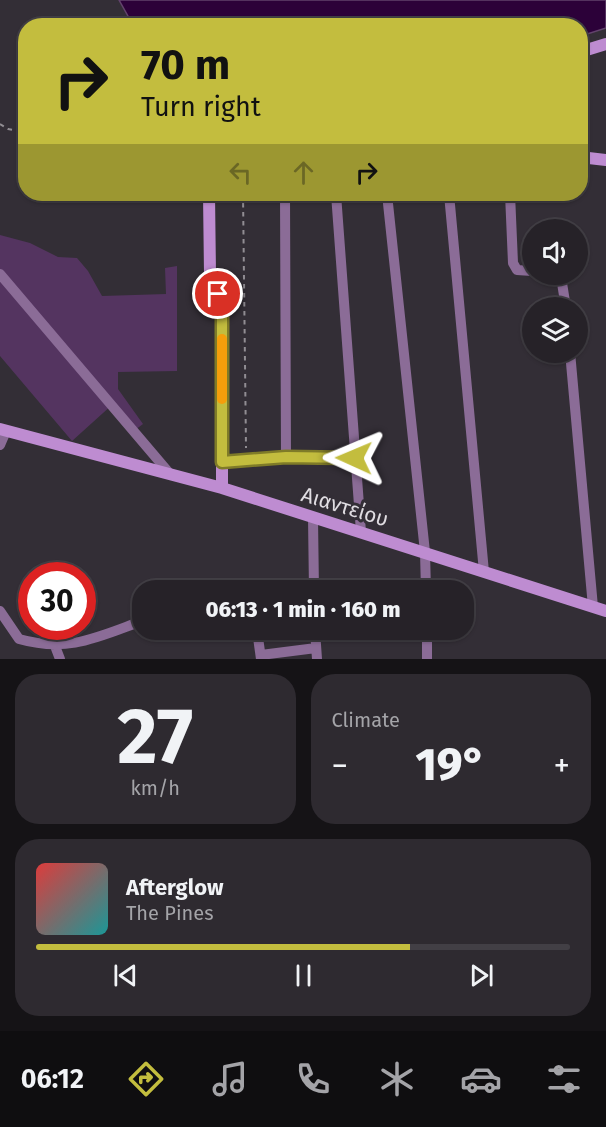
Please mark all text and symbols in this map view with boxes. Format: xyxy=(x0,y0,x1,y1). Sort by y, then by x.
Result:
text: 70 m xyxy=(141,40,230,90)
icon: right xyxy=(42,42,120,120)
text: Turn right xyxy=(141,91,261,123)
icon: left xyxy=(224,156,257,189)
icon: ahead xyxy=(287,156,320,189)
icon: right xyxy=(350,156,383,189)
map controls xyxy=(522,219,588,363)
button: sound xyxy=(522,219,588,285)
pin xyxy=(192,268,243,319)
icon: arrive xyxy=(201,277,234,310)
button: layers xyxy=(522,297,588,363)
position arrow xyxy=(322,426,386,490)
street label: Αιαντείου xyxy=(298,481,392,533)
speed limit sign: 30 xyxy=(18,562,96,640)
text: 06:13 · 1 min · 160 m xyxy=(205,596,401,623)
text: 27 xyxy=(117,690,193,784)
text: Climate xyxy=(332,708,400,732)
text: 19° xyxy=(416,738,486,792)
text: − xyxy=(332,746,348,786)
text: + xyxy=(554,746,570,786)
text: km/h xyxy=(131,776,180,800)
text: Afterglow xyxy=(126,874,223,901)
text: The Pines xyxy=(126,901,213,925)
icon: previous xyxy=(109,959,142,992)
icon: pause xyxy=(287,959,320,992)
icon: next xyxy=(465,959,498,992)
icon: directions xyxy=(125,1058,167,1100)
icon: music xyxy=(209,1058,251,1100)
icon: phone xyxy=(292,1058,334,1100)
icon: climate xyxy=(376,1058,418,1100)
icon: car xyxy=(460,1058,502,1100)
icon: filters xyxy=(543,1058,585,1100)
text: 06:12 xyxy=(21,1063,84,1095)

